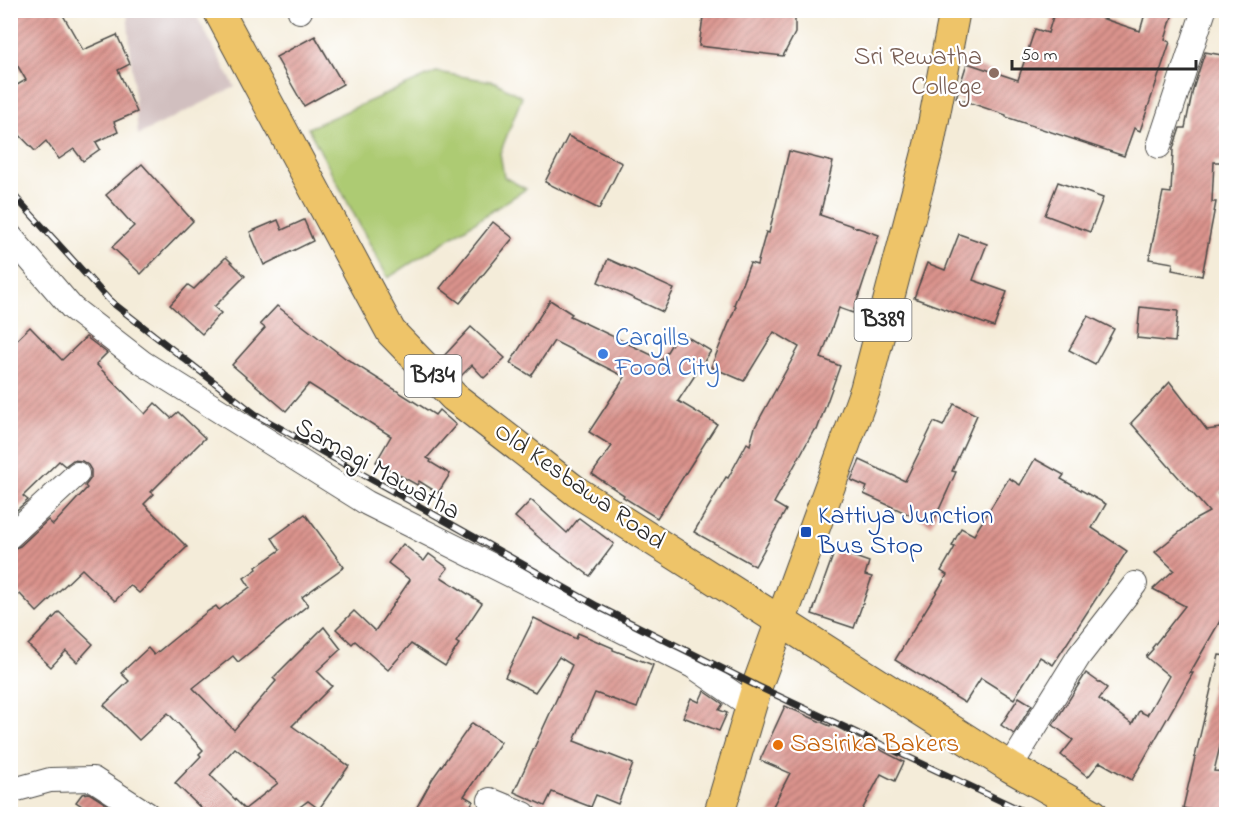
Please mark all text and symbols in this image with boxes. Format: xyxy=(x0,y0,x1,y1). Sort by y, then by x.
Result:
scale bar xyxy=(1012,33,1196,71)
place label: Sri Rewatha College xyxy=(854,39,982,107)
text: 50 m xyxy=(1021,43,1058,69)
marker: Sri Rewatha College xyxy=(987,66,1001,80)
road number: B389 xyxy=(854,299,912,341)
place label: Cargills Food City xyxy=(614,320,720,388)
marker: Cargills Food City xyxy=(596,347,610,361)
road number: B134 xyxy=(404,355,462,397)
street label: Samagi Mawatha xyxy=(287,409,467,531)
street label: Old Kesbawa Road xyxy=(485,414,673,561)
place label: Kattiya Junction Bus Stop xyxy=(817,498,993,566)
marker: Kattiya Junction Bus Stop xyxy=(799,525,813,539)
place label: Sasirika Bakers xyxy=(790,726,959,764)
marker: Sasirika Bakers xyxy=(771,738,785,752)

